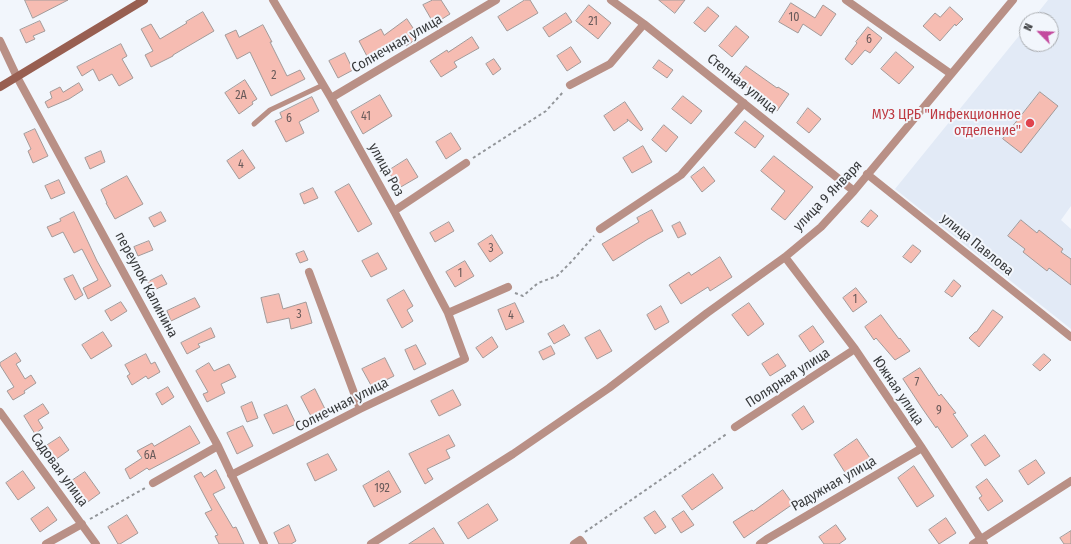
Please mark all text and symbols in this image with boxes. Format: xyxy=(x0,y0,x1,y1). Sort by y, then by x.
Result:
street label: Солнечная улица xyxy=(349,11,445,77)
house number: 10 xyxy=(789,11,799,25)
north arrow xyxy=(1019,12,1059,52)
house number: 21 xyxy=(588,15,598,29)
text: N xyxy=(1021,22,1036,33)
house number: 6 xyxy=(866,33,872,47)
street label: Степная улица xyxy=(703,51,781,117)
house number: 2 xyxy=(271,69,277,83)
house number: 2А xyxy=(235,89,247,103)
place label: МУЗ ЦРБ "Инфекционное отделение" xyxy=(872,107,1021,140)
house number: 41 xyxy=(361,110,371,124)
house number: 6 xyxy=(286,112,292,126)
marker: МУЗ ЦРБ "Инфекционное отделение" xyxy=(1024,117,1036,129)
street label: улица Роз xyxy=(364,140,408,200)
street label: улица 9 Января xyxy=(790,157,866,235)
house number: 4 xyxy=(238,158,244,172)
street label: улица Павлова xyxy=(937,210,1017,280)
street label: переулок Калинина xyxy=(111,229,181,341)
house number: 3 xyxy=(488,242,494,256)
house number: 1 xyxy=(458,267,462,281)
house number: 1 xyxy=(853,293,857,307)
house number: 3 xyxy=(296,308,302,322)
house number: 4 xyxy=(508,309,514,323)
street label: Полярная улица xyxy=(743,345,833,411)
street label: Южная улица xyxy=(869,353,927,429)
street label: Солнечная улица xyxy=(293,374,391,436)
house number: 7 xyxy=(915,376,919,390)
house number: 9 xyxy=(936,404,942,418)
street label: Садовая улица xyxy=(27,430,91,510)
house number: 6А xyxy=(144,449,156,463)
street label: Радужная улица xyxy=(789,453,879,515)
house number: 192 xyxy=(374,482,390,496)

